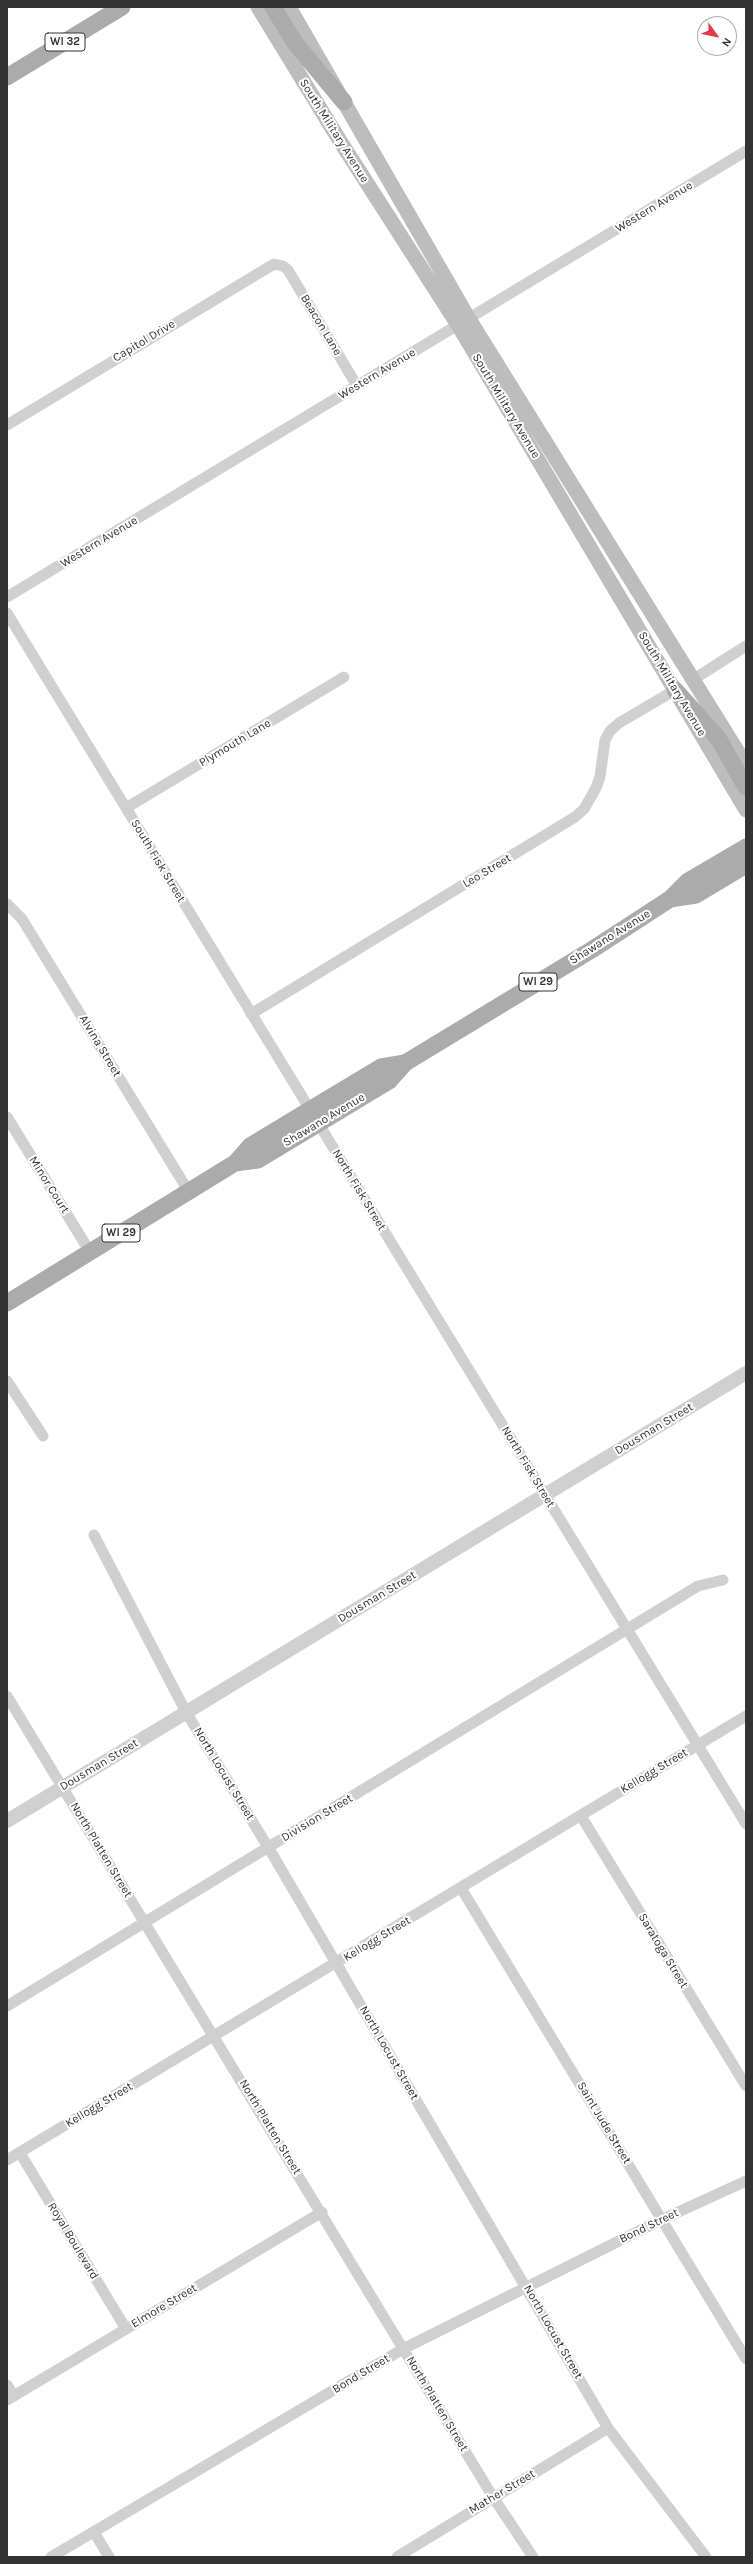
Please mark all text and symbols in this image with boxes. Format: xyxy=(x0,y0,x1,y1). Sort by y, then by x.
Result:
north arrow xyxy=(697,16,737,56)
road number: WI 32 xyxy=(45,33,85,51)
text: N xyxy=(719,35,734,49)
street label: South Military Avenue xyxy=(296,76,372,186)
street label: Western Avenue xyxy=(613,178,695,236)
street label: Beacon Lane xyxy=(297,292,345,358)
street label: Capitol Drive xyxy=(110,317,178,365)
street label: Western Avenue xyxy=(336,345,418,403)
street label: South Military Avenue xyxy=(469,351,543,461)
street label: Western Avenue xyxy=(58,513,140,571)
street label: South Military Avenue xyxy=(635,629,709,739)
street label: Plymouth Lane xyxy=(197,716,273,770)
street label: South Fisk Street xyxy=(128,817,188,905)
street label: Leo Street xyxy=(460,851,514,891)
street label: Shawano Avenue xyxy=(567,906,653,968)
road number: WI 29 xyxy=(519,973,557,991)
street label: Alvina Street xyxy=(76,1013,124,1079)
street label: Shawano Avenue xyxy=(281,1090,367,1150)
street label: North Fisk Street xyxy=(329,1147,389,1233)
street label: Minor Court xyxy=(26,1154,72,1216)
road number: WI 29 xyxy=(102,1224,140,1242)
street label: Dousman Street xyxy=(612,1400,696,1458)
street label: North Fisk Street xyxy=(498,1424,558,1510)
street label: Dousman Street xyxy=(335,1568,419,1626)
street label: North Locust Street xyxy=(191,1725,257,1823)
street label: Dousman Street xyxy=(57,1736,141,1794)
street label: Kellogg Street xyxy=(618,1745,690,1797)
street label: Division Street xyxy=(279,1791,355,1845)
street label: North Platten Street xyxy=(67,1800,135,1900)
street label: Saratoga Street xyxy=(635,1911,691,1991)
street label: Kellogg Street xyxy=(341,1913,413,1965)
street label: North Locust Street xyxy=(356,2004,422,2102)
street label: North Platten Street xyxy=(236,2077,304,2177)
street label: Kellogg Street xyxy=(63,2079,135,2131)
street label: Saint Jude Street xyxy=(574,2079,634,2167)
street label: Royal Boulevard xyxy=(44,2200,102,2282)
street label: Bond Street xyxy=(617,2205,681,2247)
street label: Elmore Street xyxy=(129,2281,199,2331)
street label: North Locust Street xyxy=(520,2283,586,2381)
street label: Bond Street xyxy=(330,2351,392,2397)
street label: North Platten Street xyxy=(403,2354,471,2454)
street label: Mather Street xyxy=(466,2467,538,2517)

